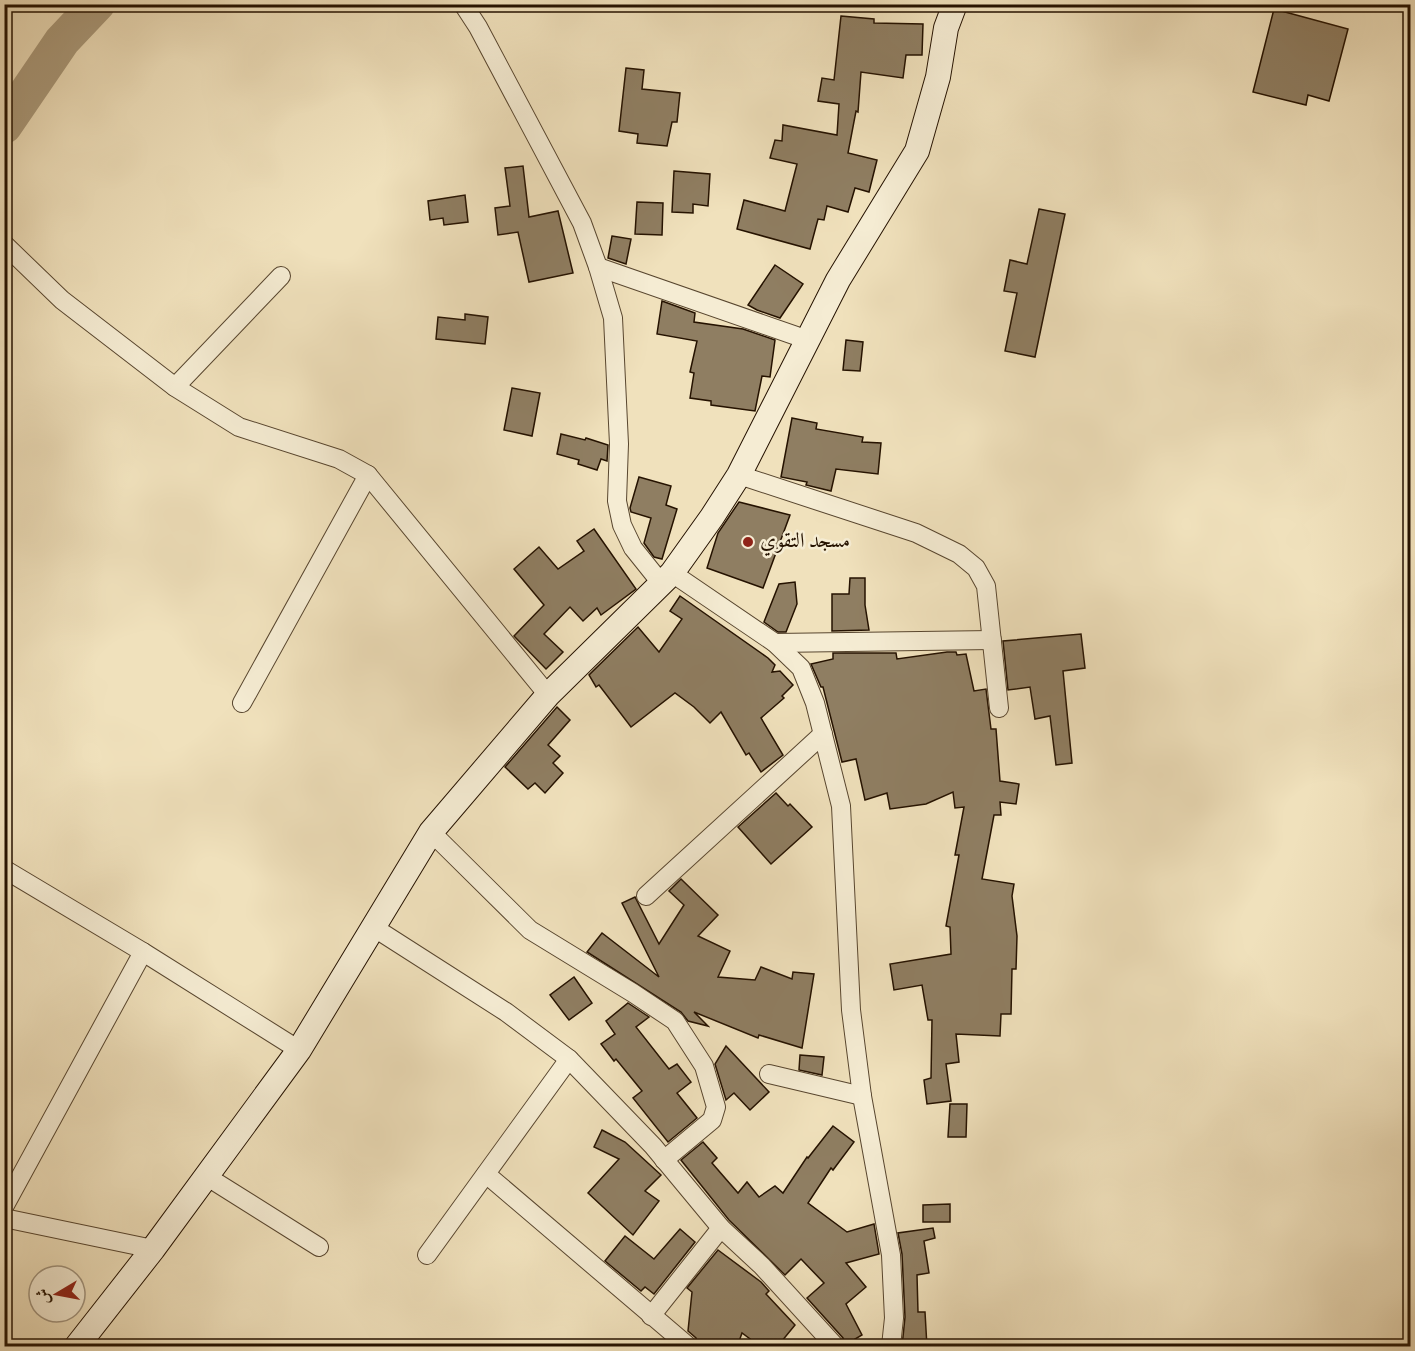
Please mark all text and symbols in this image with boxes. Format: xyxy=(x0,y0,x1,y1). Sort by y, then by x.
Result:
place label: مسجد التقوي xyxy=(760,527,850,557)
marker: مسجد التقوي xyxy=(741,535,755,549)
north arrow xyxy=(27,1264,87,1324)
text: ش xyxy=(32,1286,57,1306)

